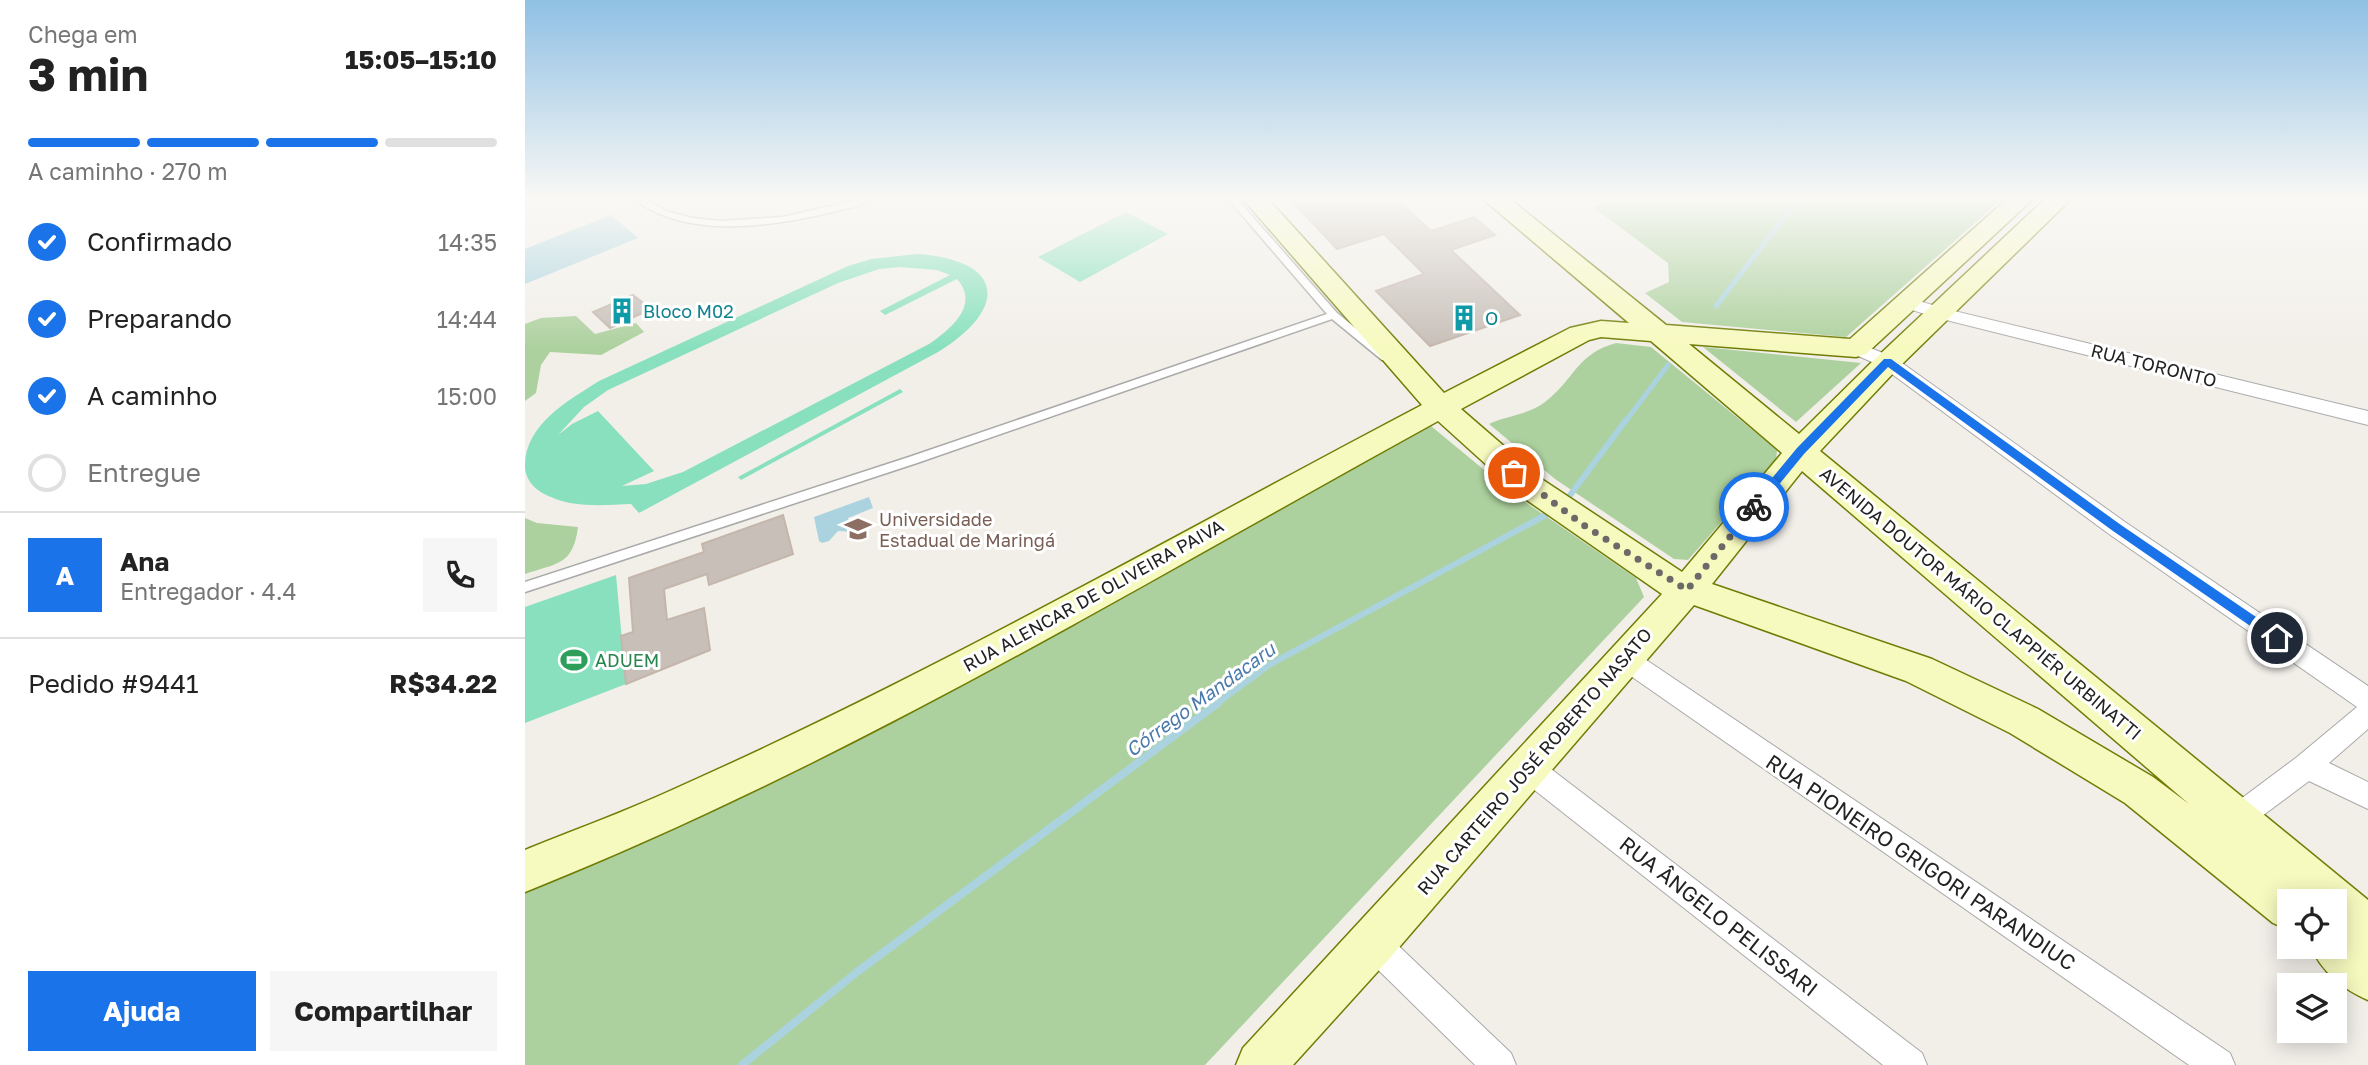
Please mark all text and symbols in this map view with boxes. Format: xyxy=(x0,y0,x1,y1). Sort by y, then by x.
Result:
text: Chega em xyxy=(28,20,138,48)
text: 15:05–15:10 xyxy=(345,44,497,75)
text: 3 min xyxy=(28,46,148,101)
text: A caminho · 270 m xyxy=(28,157,228,185)
icon: check xyxy=(28,223,66,261)
text: Confirmado xyxy=(87,226,232,257)
text: 14:35 xyxy=(438,228,497,256)
building icon: Bloco M02 xyxy=(607,296,637,326)
icon: check xyxy=(28,300,66,338)
place label: Bloco M02 xyxy=(643,300,734,322)
text: Preparando xyxy=(87,303,232,334)
building icon: O xyxy=(1449,303,1479,333)
text: 14:44 xyxy=(437,305,497,333)
place label: O xyxy=(1485,307,1498,329)
street label: RUA TORONTO xyxy=(2089,339,2219,391)
icon: check xyxy=(28,377,66,415)
text: A caminho xyxy=(87,380,217,411)
text: 15:00 xyxy=(437,382,497,410)
pin xyxy=(1484,443,1544,503)
icon: bag xyxy=(1495,454,1533,492)
text: Entregue xyxy=(87,457,201,488)
street label: AVENIDA DOUTOR MÁRIO CLAPPIÉR URBINATTI xyxy=(1816,462,2146,744)
courier xyxy=(1719,472,1789,542)
icon: bike xyxy=(1735,488,1773,526)
place label: Universidade Estadual de Maringá xyxy=(879,508,1055,551)
school or university icon: Universidade Estadual de Maringá xyxy=(843,514,873,544)
street label: RUA ALENCAR DE OLIVEIRA PAIVA xyxy=(959,514,1227,676)
button: phone xyxy=(423,538,497,612)
text: Ana xyxy=(120,546,169,577)
text: A xyxy=(56,560,74,591)
text: Entregador · 4.4 xyxy=(120,577,297,605)
pin xyxy=(2247,608,2307,668)
icon: home xyxy=(2258,619,2296,657)
street label: RUA CARTEIRO JOSÉ ROBERTO NASATO xyxy=(1412,623,1656,899)
water label: Córrego Mandacaru xyxy=(1121,636,1280,761)
sports icon: ADUEM xyxy=(559,645,589,675)
place label: ADUEM xyxy=(595,649,659,671)
text: Pedido #9441 xyxy=(28,668,199,699)
text: R$34.22 xyxy=(389,668,497,699)
street label: RUA PIONEIRO GRIGORI PARANDIUC xyxy=(1761,748,2081,976)
street label: RUA ÂNGELO PELISSARI xyxy=(1615,831,1823,1001)
map controls xyxy=(2277,889,2347,1043)
button: locate xyxy=(2277,889,2347,959)
button: Ajuda xyxy=(28,971,256,1051)
button: Compartilhar xyxy=(270,971,497,1051)
button: layers xyxy=(2277,973,2347,1043)

